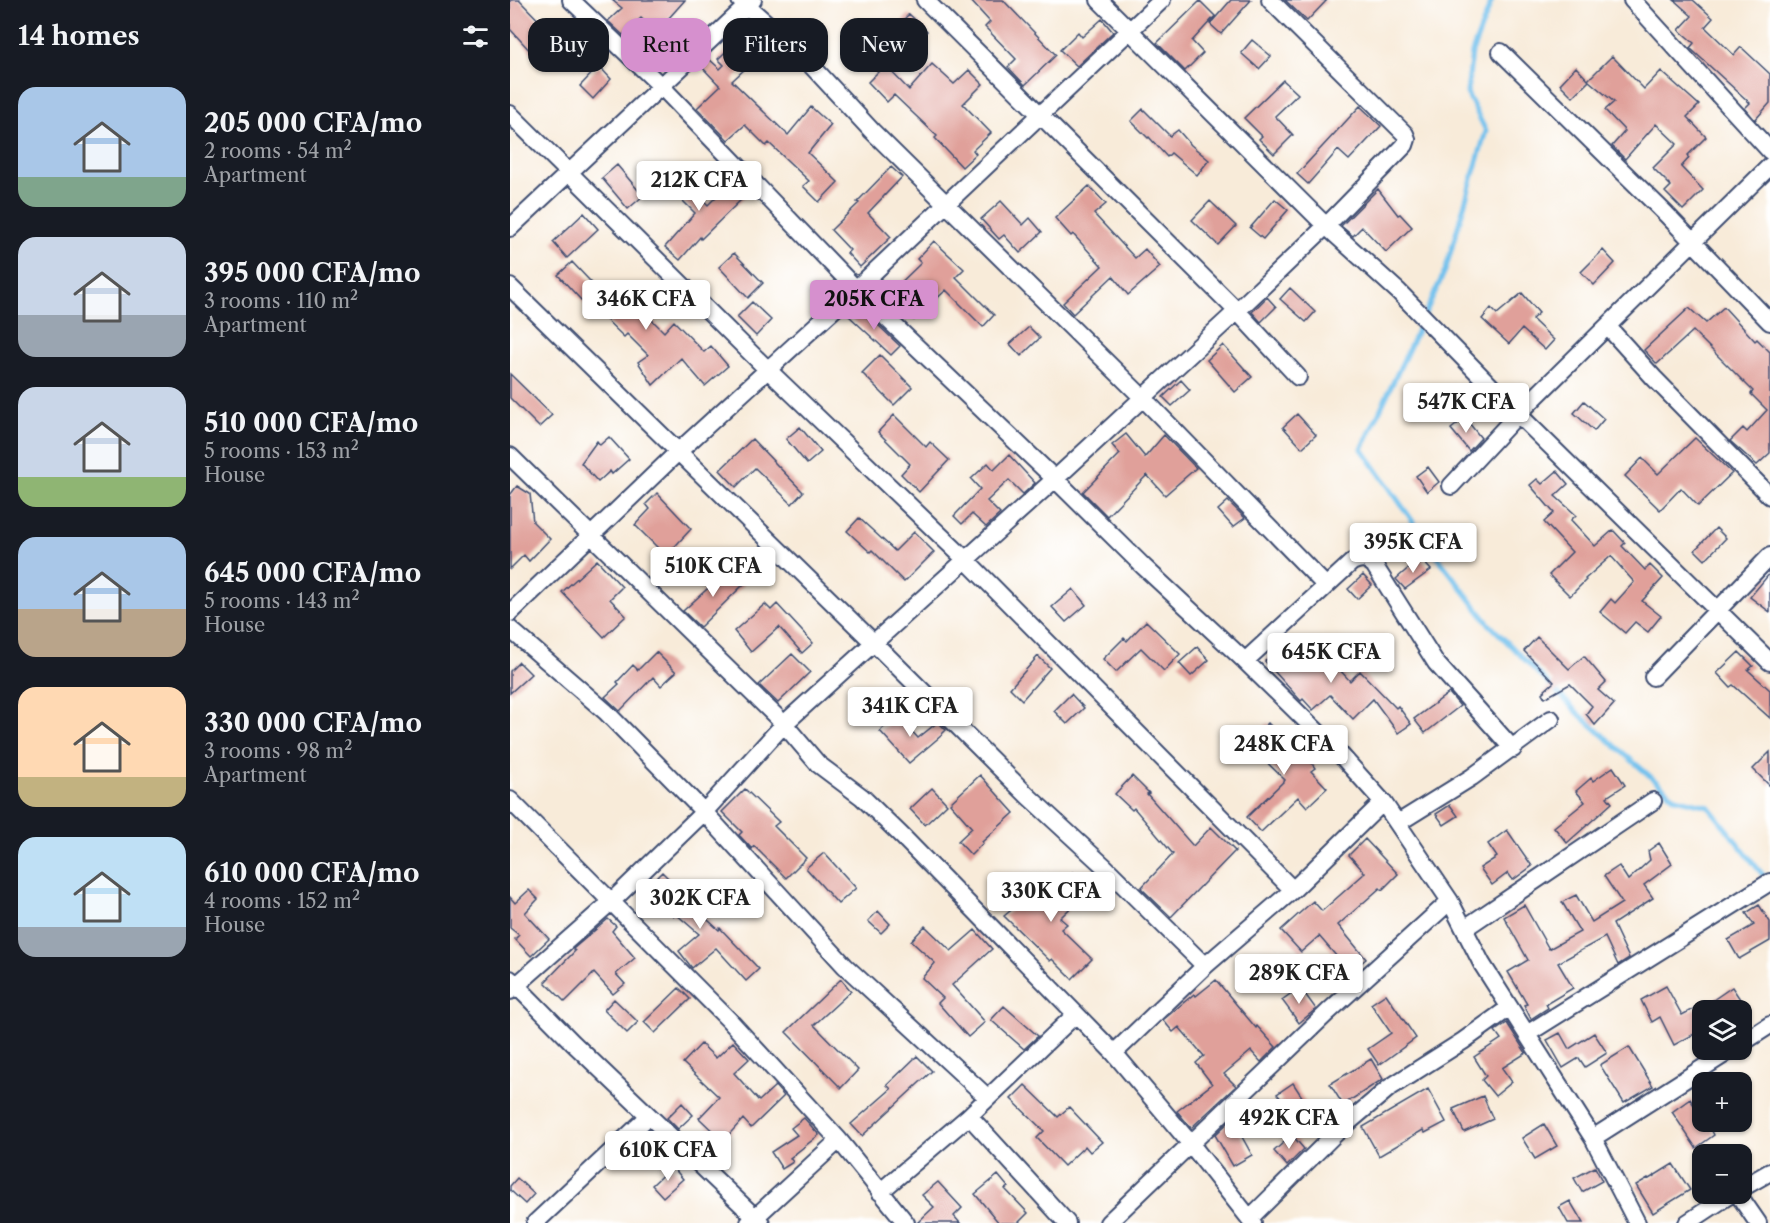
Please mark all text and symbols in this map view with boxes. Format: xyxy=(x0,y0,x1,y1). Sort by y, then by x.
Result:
chip: Buy xyxy=(528,18,609,72)
chip: Rent xyxy=(621,18,711,72)
chip: Filters xyxy=(723,18,828,72)
chip: New xyxy=(840,18,928,72)
text: 14 homes xyxy=(18,20,140,52)
icon: filters xyxy=(459,20,492,53)
text: 205 000 CFA/mo xyxy=(204,107,422,139)
icon: home xyxy=(66,111,138,183)
text: 2 rooms · 54 m² xyxy=(204,139,352,163)
pin: 212K CFA xyxy=(637,161,761,212)
text: Apartment xyxy=(204,163,307,187)
text: 212K CFA xyxy=(650,168,748,192)
text: 395 000 CFA/mo xyxy=(204,257,421,289)
icon: home xyxy=(66,261,138,333)
pin: 346K CFA xyxy=(584,280,708,331)
pin: 205K CFA xyxy=(812,280,936,331)
text: 346K CFA xyxy=(596,287,696,311)
text: 205K CFA xyxy=(824,287,924,311)
text: 3 rooms · 110 m² xyxy=(204,289,358,313)
text: Apartment xyxy=(204,313,307,337)
pin: 547K CFA xyxy=(1404,383,1528,434)
text: 547K CFA xyxy=(1417,390,1515,414)
text: 510 000 CFA/mo xyxy=(204,407,418,439)
icon: home xyxy=(66,411,138,483)
text: 5 rooms · 153 m² xyxy=(204,439,359,463)
text: House xyxy=(204,463,265,487)
pin: 395K CFA xyxy=(1351,523,1475,574)
text: 395K CFA xyxy=(1364,530,1462,554)
pin: 510K CFA xyxy=(651,547,775,598)
text: 510K CFA xyxy=(664,554,762,578)
text: 645 000 CFA/mo xyxy=(204,557,421,589)
icon: home xyxy=(66,561,138,633)
text: 5 rooms · 143 m² xyxy=(204,589,360,613)
text: House xyxy=(204,613,265,637)
pin: 645K CFA xyxy=(1269,633,1393,684)
text: 645K CFA xyxy=(1281,640,1381,664)
pin: 341K CFA xyxy=(848,687,972,738)
text: 341K CFA xyxy=(862,694,958,718)
text: 330 000 CFA/mo xyxy=(204,707,422,739)
icon: home xyxy=(66,711,138,783)
pin: 248K CFA xyxy=(1222,725,1346,776)
text: 248K CFA xyxy=(1234,732,1334,756)
text: 3 rooms · 98 m² xyxy=(204,739,352,763)
text: Apartment xyxy=(204,763,307,787)
text: 610 000 CFA/mo xyxy=(204,857,420,889)
icon: home xyxy=(66,861,138,933)
pin: 330K CFA xyxy=(989,872,1113,923)
pin: 302K CFA xyxy=(638,879,762,930)
text: 330K CFA xyxy=(1001,879,1101,903)
text: 302K CFA xyxy=(650,886,750,910)
text: 4 rooms · 152 m² xyxy=(204,889,360,913)
text: House xyxy=(204,913,265,937)
pin: 289K CFA xyxy=(1237,954,1361,1005)
text: 289K CFA xyxy=(1249,961,1349,985)
map controls xyxy=(1692,1000,1752,1204)
button: layers xyxy=(1692,1000,1752,1060)
button: + xyxy=(1692,1072,1752,1132)
pin: 492K CFA xyxy=(1227,1099,1351,1150)
text: 492K CFA xyxy=(1239,1106,1339,1130)
pin: 610K CFA xyxy=(606,1131,730,1182)
text: 610K CFA xyxy=(619,1138,717,1162)
button: − xyxy=(1692,1144,1752,1204)

